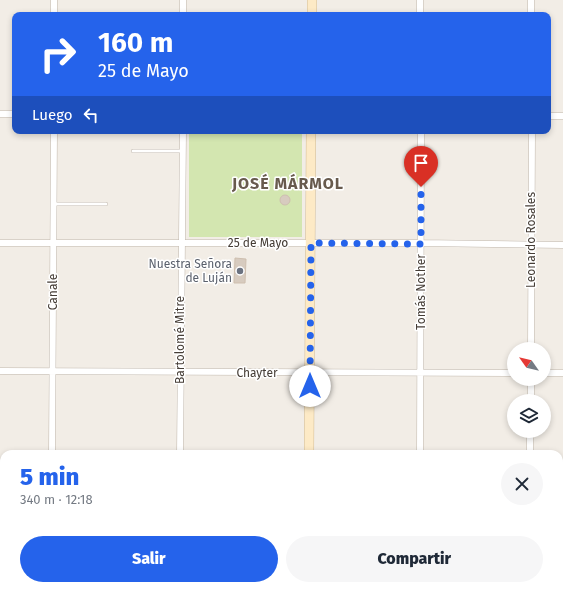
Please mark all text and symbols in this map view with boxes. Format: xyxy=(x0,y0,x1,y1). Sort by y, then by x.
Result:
text: 160 m xyxy=(98,26,173,59)
icon: right xyxy=(32,28,84,80)
text: 25 de Mayo xyxy=(98,60,189,82)
icon: left xyxy=(80,104,102,126)
text: Luego xyxy=(32,106,72,124)
pin xyxy=(404,146,438,187)
icon: arrive xyxy=(410,152,432,174)
district label: JOSÉ MÁRMOL xyxy=(231,173,344,193)
street label: Leonardo Rosales xyxy=(524,192,538,288)
street label: 25 de Mayo xyxy=(228,236,288,250)
street label: Tomás Nother xyxy=(414,254,428,330)
place label: Nuestra Señora de Luján xyxy=(149,257,232,285)
marker: Nuestra Señora de Luján xyxy=(235,266,245,276)
street label: Canale xyxy=(46,274,60,310)
street label: Bartolomé Mitre xyxy=(173,296,187,384)
north arrow xyxy=(507,342,551,386)
map controls xyxy=(507,342,551,438)
position arrow xyxy=(289,365,331,407)
street label: Chayter xyxy=(236,366,278,380)
button: layers xyxy=(507,394,551,438)
text: 5 min xyxy=(20,463,79,491)
button: close xyxy=(501,463,543,505)
text: 340 m · 12:18 xyxy=(20,492,93,507)
button: Salir xyxy=(20,536,278,582)
button: Compartir xyxy=(286,536,543,582)

